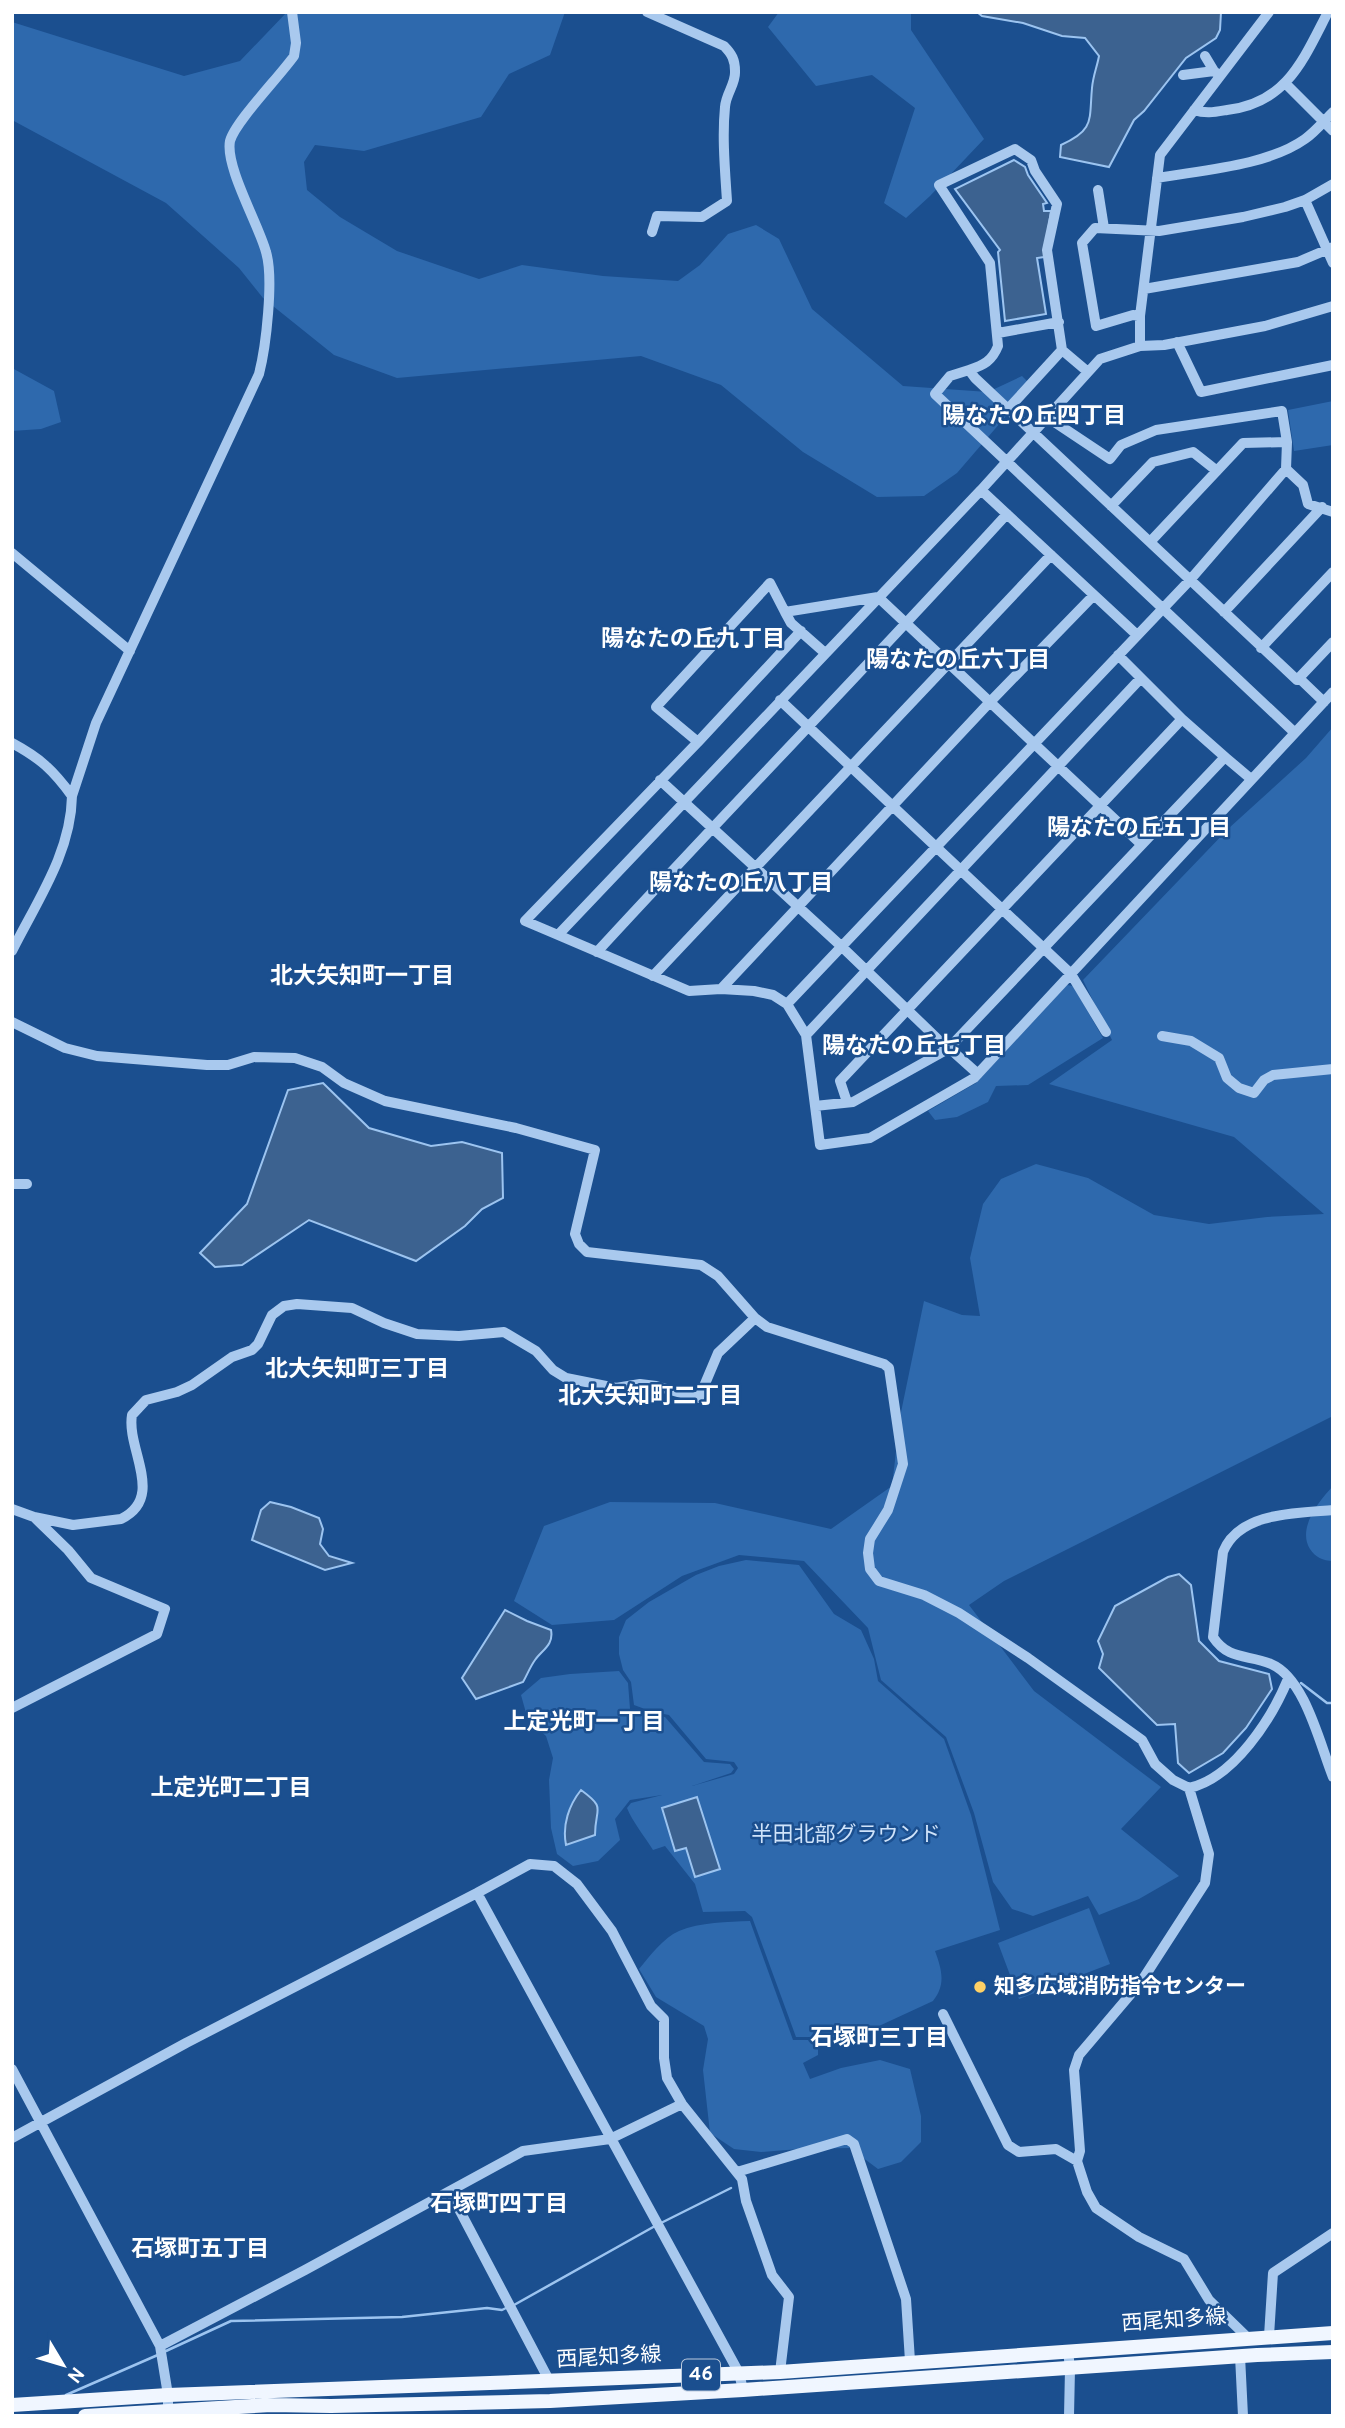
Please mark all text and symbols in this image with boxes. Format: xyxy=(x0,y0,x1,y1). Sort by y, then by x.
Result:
district label: 陽なたの丘四丁目 xyxy=(942,403,1126,432)
district label: 陽なたの丘九丁目 xyxy=(601,626,785,655)
district label: 陽なたの丘六丁目 xyxy=(866,647,1050,676)
district label: 陽なたの丘五丁目 xyxy=(1047,815,1231,844)
district label: 陽なたの丘八丁目 xyxy=(649,870,833,899)
district label: 北大矢知町一丁目 xyxy=(270,963,454,992)
district label: 陽なたの丘七丁目 xyxy=(822,1033,1006,1062)
district label: 北大矢知町三丁目 xyxy=(265,1356,449,1385)
district label: 北大矢知町二丁目 xyxy=(558,1383,742,1412)
district label: 上定光町一丁目 xyxy=(504,1709,665,1738)
district label: 上定光町二丁目 xyxy=(151,1775,312,1804)
park label: 半田北部グラウンド xyxy=(752,1822,941,1849)
place label: 知多広域消防指令センター xyxy=(994,1974,1246,2001)
marker: 知多広域消防指令センター xyxy=(972,1979,988,1995)
district label: 石塚町三丁目 xyxy=(810,2025,948,2054)
district label: 石塚町四丁目 xyxy=(430,2191,568,2220)
district label: 石塚町五丁目 xyxy=(131,2236,269,2265)
street label: 西尾知多線 xyxy=(1121,2304,1227,2338)
north arrow xyxy=(28,2330,98,2400)
street label: 西尾知多線 xyxy=(556,2342,662,2374)
road number: 46 xyxy=(682,2360,720,2390)
text: N xyxy=(61,2361,88,2387)

